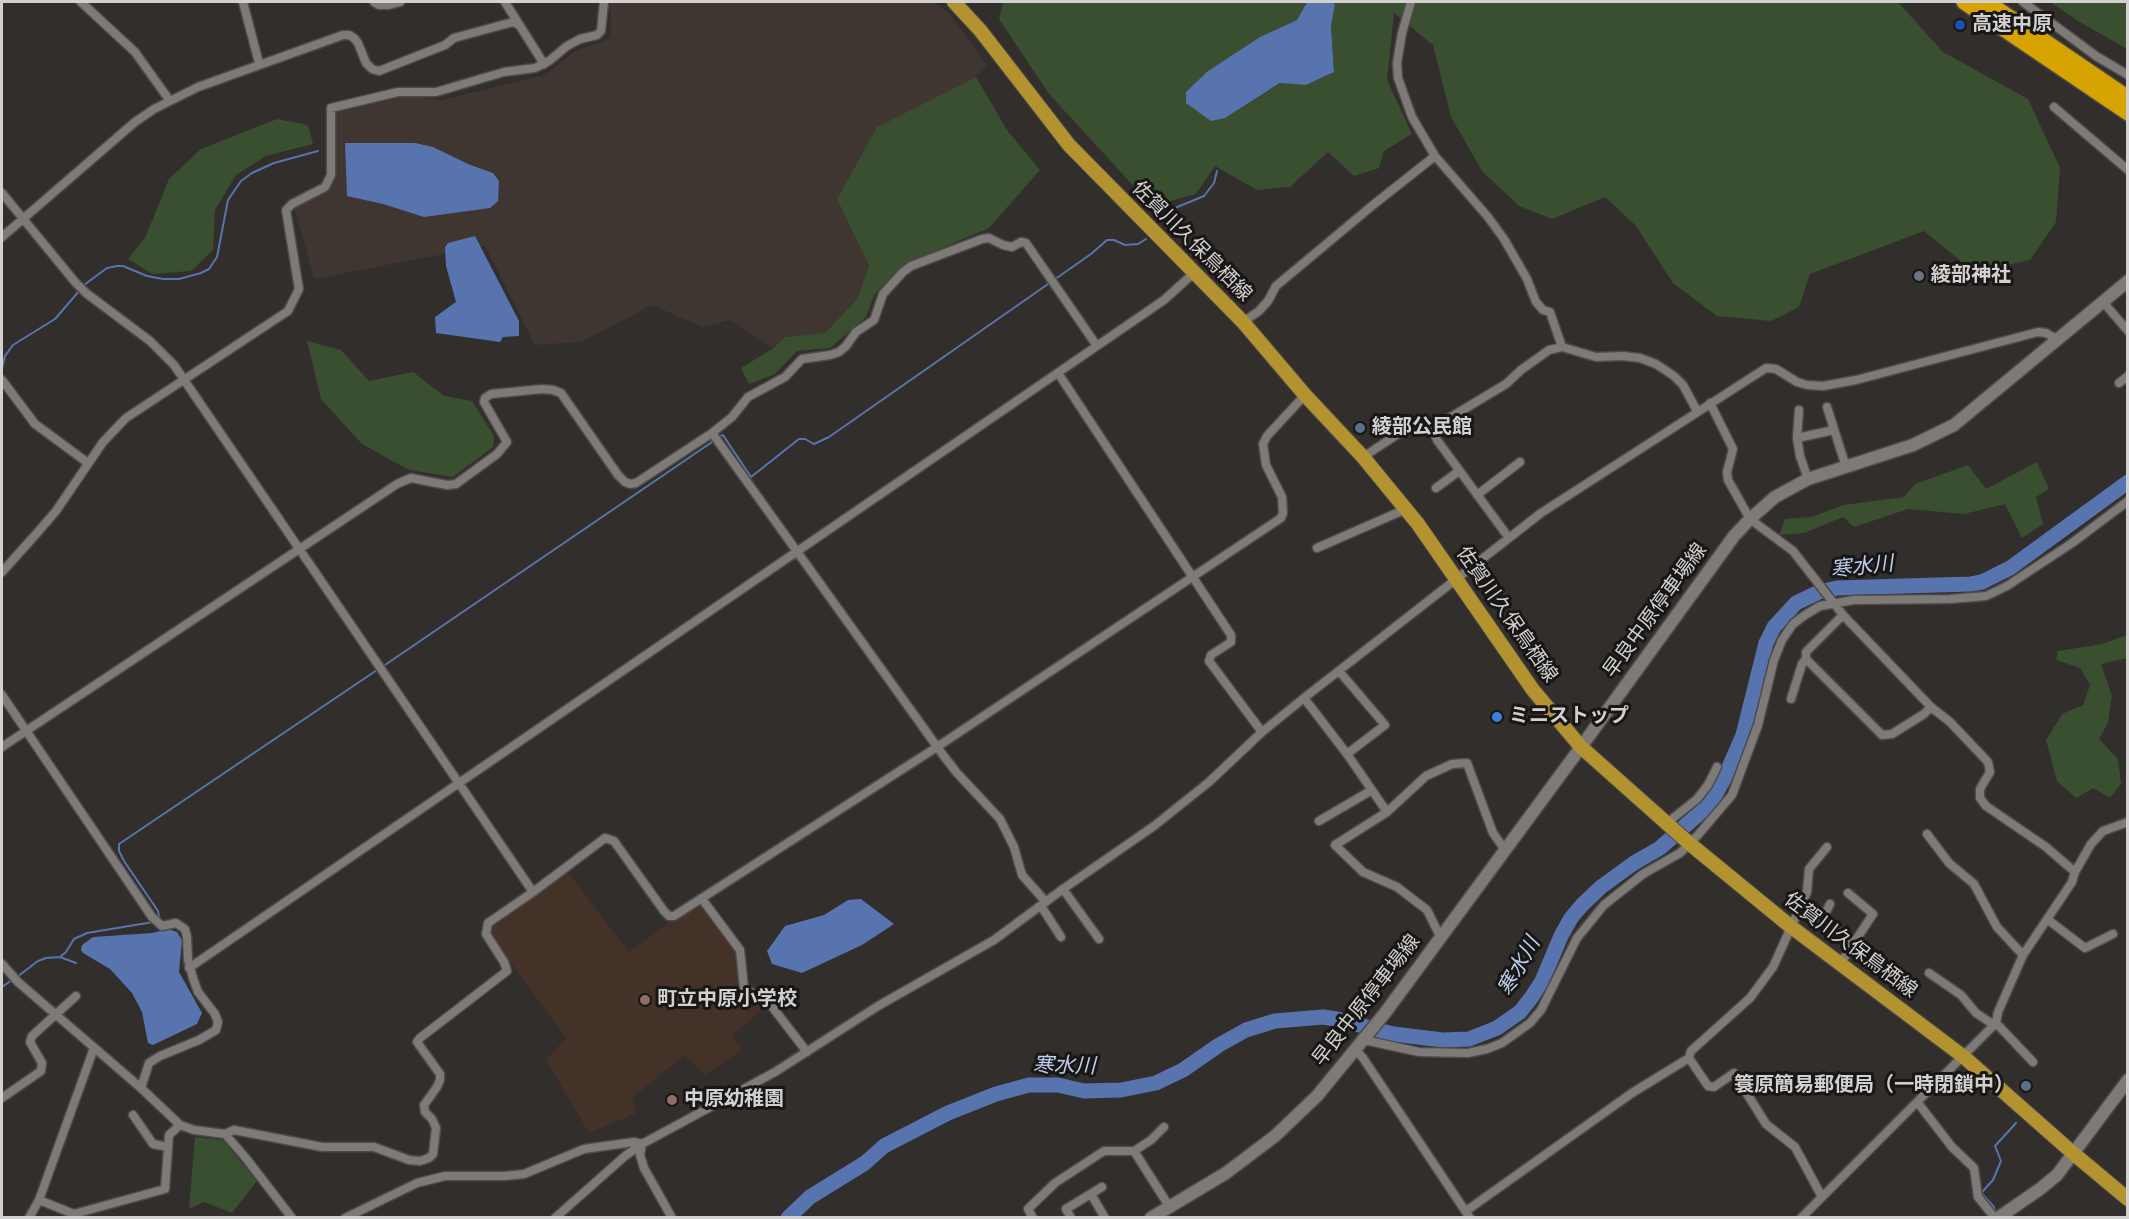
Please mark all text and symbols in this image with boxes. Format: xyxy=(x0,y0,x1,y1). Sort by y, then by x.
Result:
place label: 高速中原 xyxy=(1972,13,2052,37)
marker: 高速中原 xyxy=(1953,18,1967,32)
street label: 佐賀川久保鳥栖線 xyxy=(1126,177,1256,307)
place label: 綾部神社 xyxy=(1931,264,2011,288)
marker: 綾部神社 xyxy=(1912,269,1926,283)
place label: 綾部公民館 xyxy=(1372,416,1472,440)
marker: 綾部公民館 xyxy=(1353,421,1367,435)
street label: 早良中原停車場線 xyxy=(1599,539,1713,683)
street label: 佐賀川久保鳥栖線 xyxy=(1450,543,1562,687)
water label: 寒水川 xyxy=(1829,552,1895,584)
place label: ミニストップ xyxy=(1509,705,1629,729)
marker: ミニストップ xyxy=(1490,710,1504,724)
street label: 佐賀川久保鳥栖線 xyxy=(1779,888,1921,1004)
street label: 早良中原停車場線 xyxy=(1308,931,1426,1071)
water label: 寒水川 xyxy=(1494,933,1546,1001)
place label: 町立中原小学校 xyxy=(657,988,797,1012)
marker: 町立中原小学校 xyxy=(638,993,652,1007)
water label: 寒水川 xyxy=(1032,1054,1096,1080)
place label: 簑原簡易郵便局（一時閉鎖中） xyxy=(1734,1074,2014,1098)
marker: 簑原簡易郵便局（一時閉鎖中） xyxy=(2019,1079,2033,1093)
place label: 中原幼稚園 xyxy=(684,1088,784,1112)
marker: 中原幼稚園 xyxy=(665,1093,679,1107)

